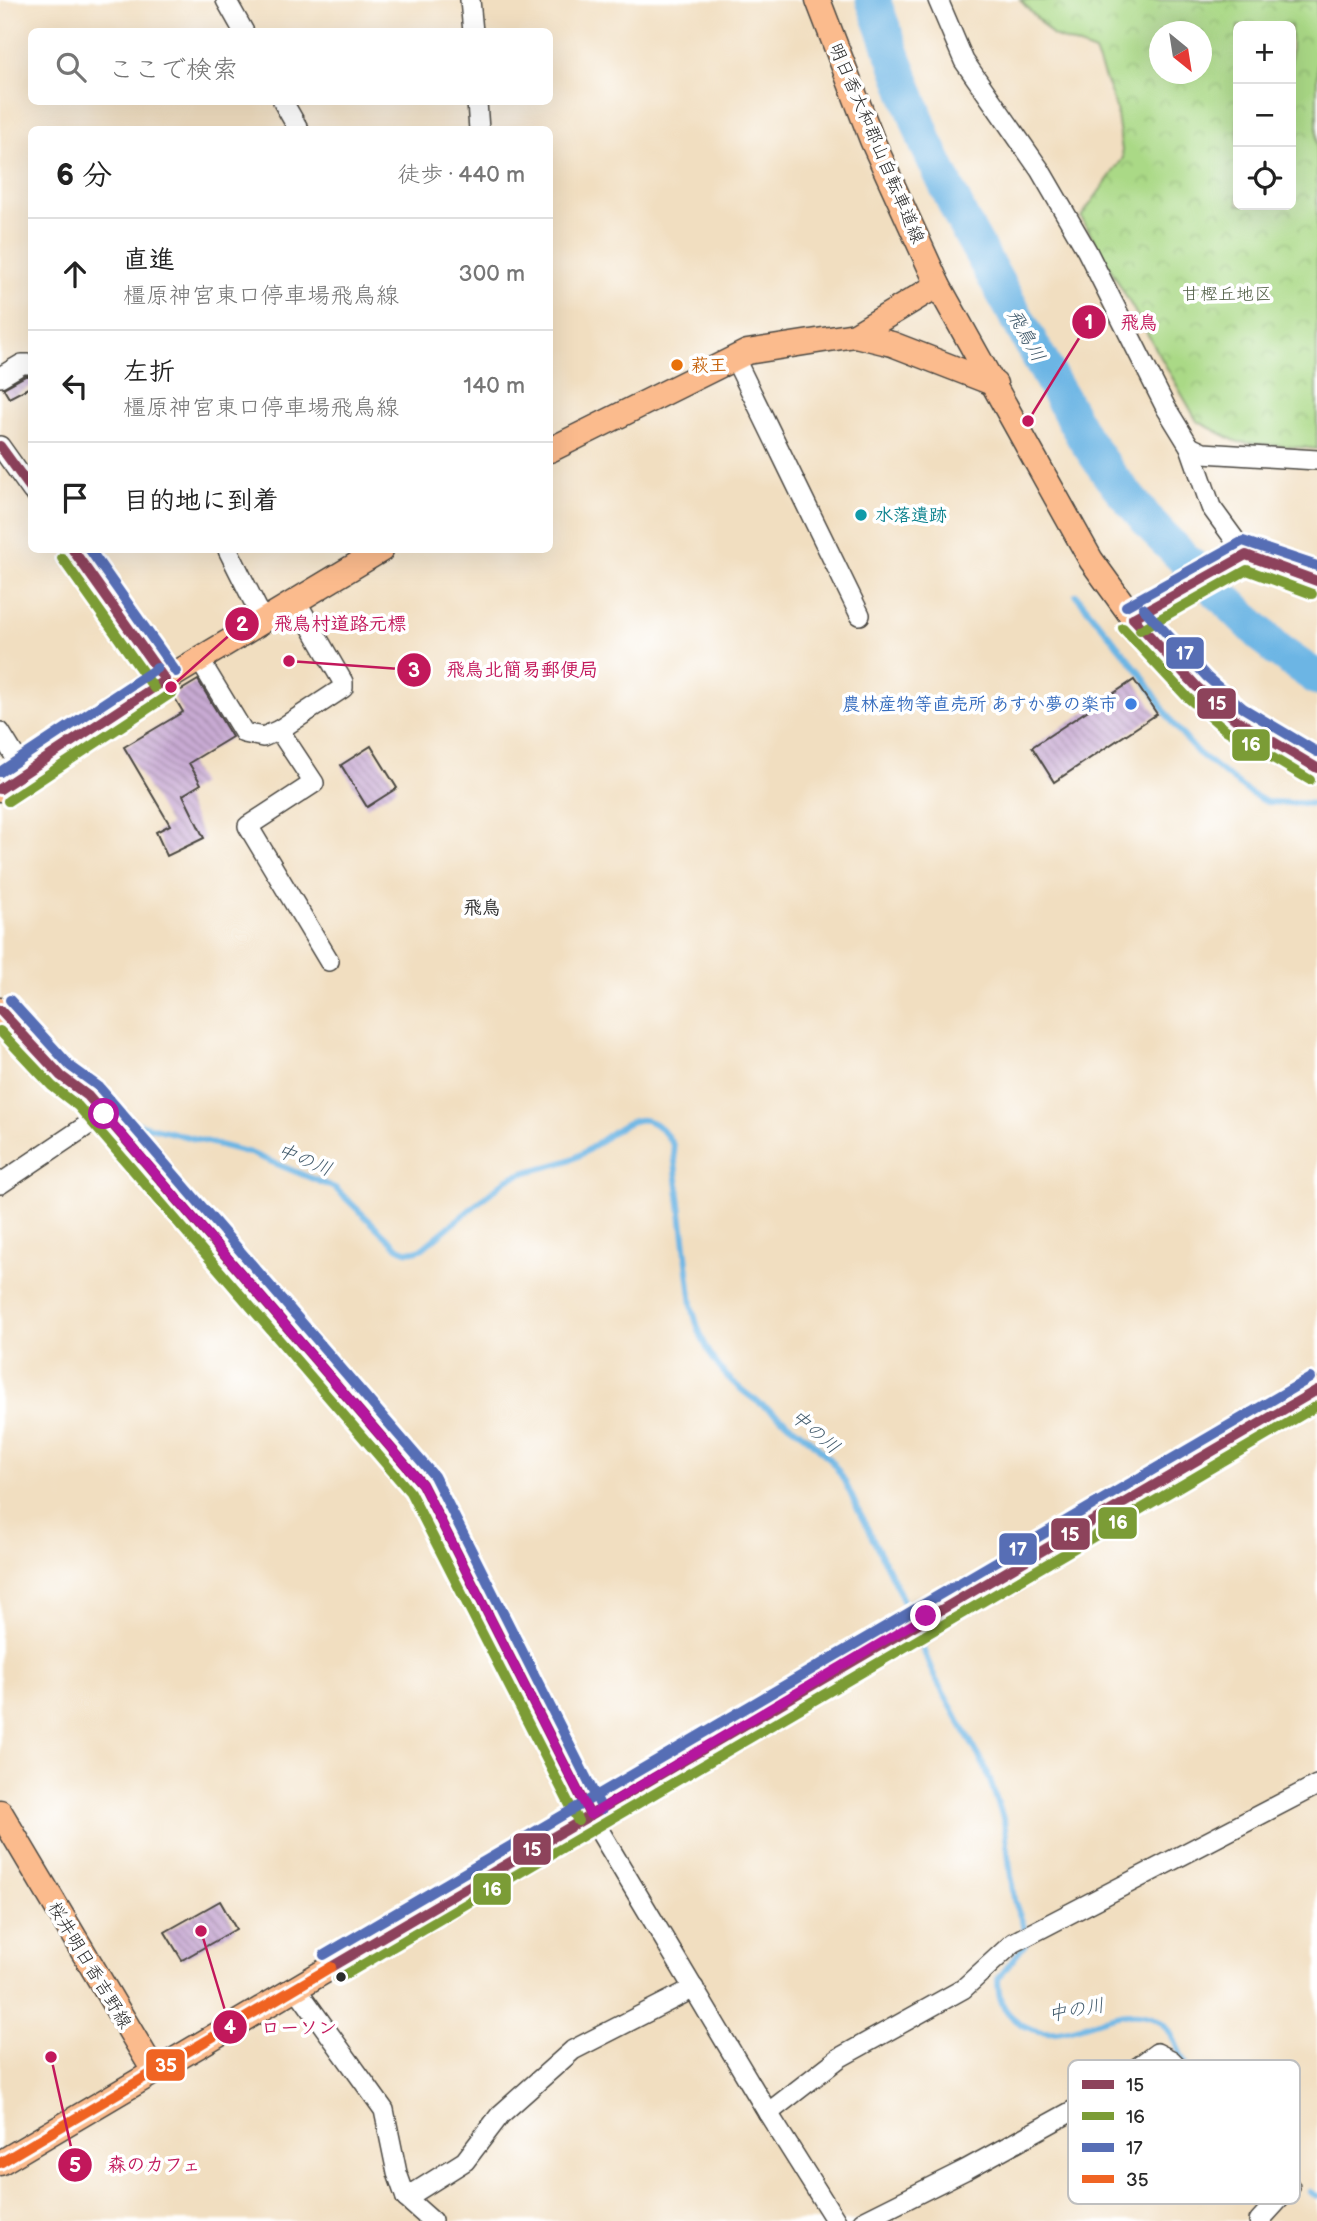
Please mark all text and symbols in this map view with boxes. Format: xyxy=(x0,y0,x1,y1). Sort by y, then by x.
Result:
north arrow xyxy=(1149,21,1212,84)
map controls xyxy=(1233,21,1296,210)
button: + xyxy=(1233,21,1296,84)
search box xyxy=(28,28,553,105)
street label: 明日香大和郡山自転車道線 xyxy=(825,40,928,247)
icon: search xyxy=(52,48,90,86)
text: ここで検索 xyxy=(108,55,238,86)
button: − xyxy=(1233,84,1296,147)
button: locate xyxy=(1233,147,1296,210)
text: 6 分 xyxy=(56,158,112,194)
text: 徒歩 · 440 m xyxy=(397,161,525,189)
text: 直進 xyxy=(123,245,175,276)
icon: ahead xyxy=(56,255,94,293)
text: 300 m xyxy=(459,260,525,288)
text: 橿原神宮東口停車場飛鳥線 xyxy=(123,282,399,310)
park label: 甘樫丘地区 xyxy=(1182,284,1272,305)
callout: 飛鳥 xyxy=(1071,302,1172,342)
water label: 飛鳥川 xyxy=(1002,305,1050,366)
text: 1 xyxy=(1085,310,1093,335)
text: 飛鳥 xyxy=(1120,312,1158,335)
place label: 萩王 xyxy=(691,355,727,376)
text: 左折 xyxy=(123,357,175,388)
marker: 萩王 xyxy=(669,357,685,373)
icon: left xyxy=(56,367,94,405)
text: 140 m xyxy=(463,372,525,400)
text: 橿原神宮東口停車場飛鳥線 xyxy=(123,394,399,422)
icon: arrive xyxy=(56,479,94,517)
text: 目的地に到着 xyxy=(123,486,279,517)
place label: 水落遺跡 xyxy=(875,505,947,526)
marker: 水落遺跡 xyxy=(853,507,869,523)
callout: 飛鳥村道路元標 xyxy=(224,604,420,644)
text: 2 xyxy=(236,612,249,637)
text: 飛鳥村道路元標 xyxy=(273,613,407,636)
line badge: 17 xyxy=(1165,636,1205,670)
text: 17 xyxy=(1176,643,1195,666)
callout: 飛鳥北簡易郵便局 xyxy=(397,650,612,690)
text: 3 xyxy=(408,658,420,683)
text: 飛鳥北簡易郵便局 xyxy=(446,659,598,682)
line badge: 15 xyxy=(1196,687,1237,720)
text: 15 xyxy=(1208,693,1227,716)
place label: 農林産物等直売所 あすか夢の楽市 xyxy=(842,694,1117,715)
marker: 農林産物等直売所 あすか夢の楽市 xyxy=(1123,696,1139,712)
line badge: 16 xyxy=(1231,728,1271,762)
text: 16 xyxy=(1241,734,1261,757)
district label: 飛鳥 xyxy=(463,897,501,920)
route start xyxy=(88,1098,119,1129)
water label: 中の川 xyxy=(274,1139,335,1182)
water label: 中の川 xyxy=(786,1405,844,1459)
line badge: 16 xyxy=(1097,1506,1138,1540)
text: 16 xyxy=(1108,1512,1128,1535)
line badge: 15 xyxy=(1050,1517,1091,1551)
text: 15 xyxy=(1061,1524,1080,1547)
line badge: 17 xyxy=(998,1532,1038,1566)
text: 17 xyxy=(1009,1539,1028,1562)
route end xyxy=(910,1600,941,1631)
line badge: 15 xyxy=(512,1832,552,1866)
text: 15 xyxy=(523,1839,542,1862)
line badge: 16 xyxy=(472,1872,512,1906)
text: 16 xyxy=(482,1879,502,1902)
street label: 桜井明日香吉野線 xyxy=(43,1898,136,2032)
unlabelled marker xyxy=(334,1970,348,1984)
water label: 中の川 xyxy=(1046,1994,1106,2027)
callout: ローソン xyxy=(212,2007,351,2047)
text: 4 xyxy=(224,2015,237,2040)
text: ローソン xyxy=(261,2017,337,2040)
line badge: 35 xyxy=(145,2048,186,2082)
text: 35 xyxy=(155,2055,177,2078)
legend xyxy=(1068,2060,1300,2204)
text: 15 xyxy=(1126,2074,1144,2097)
text: 16 xyxy=(1126,2106,1145,2129)
text: 17 xyxy=(1126,2137,1143,2160)
callout: 森のカフェ xyxy=(58,2145,216,2185)
text: 5 xyxy=(69,2153,81,2178)
text: 森のカフェ xyxy=(107,2154,201,2177)
text: 35 xyxy=(1126,2169,1149,2192)

